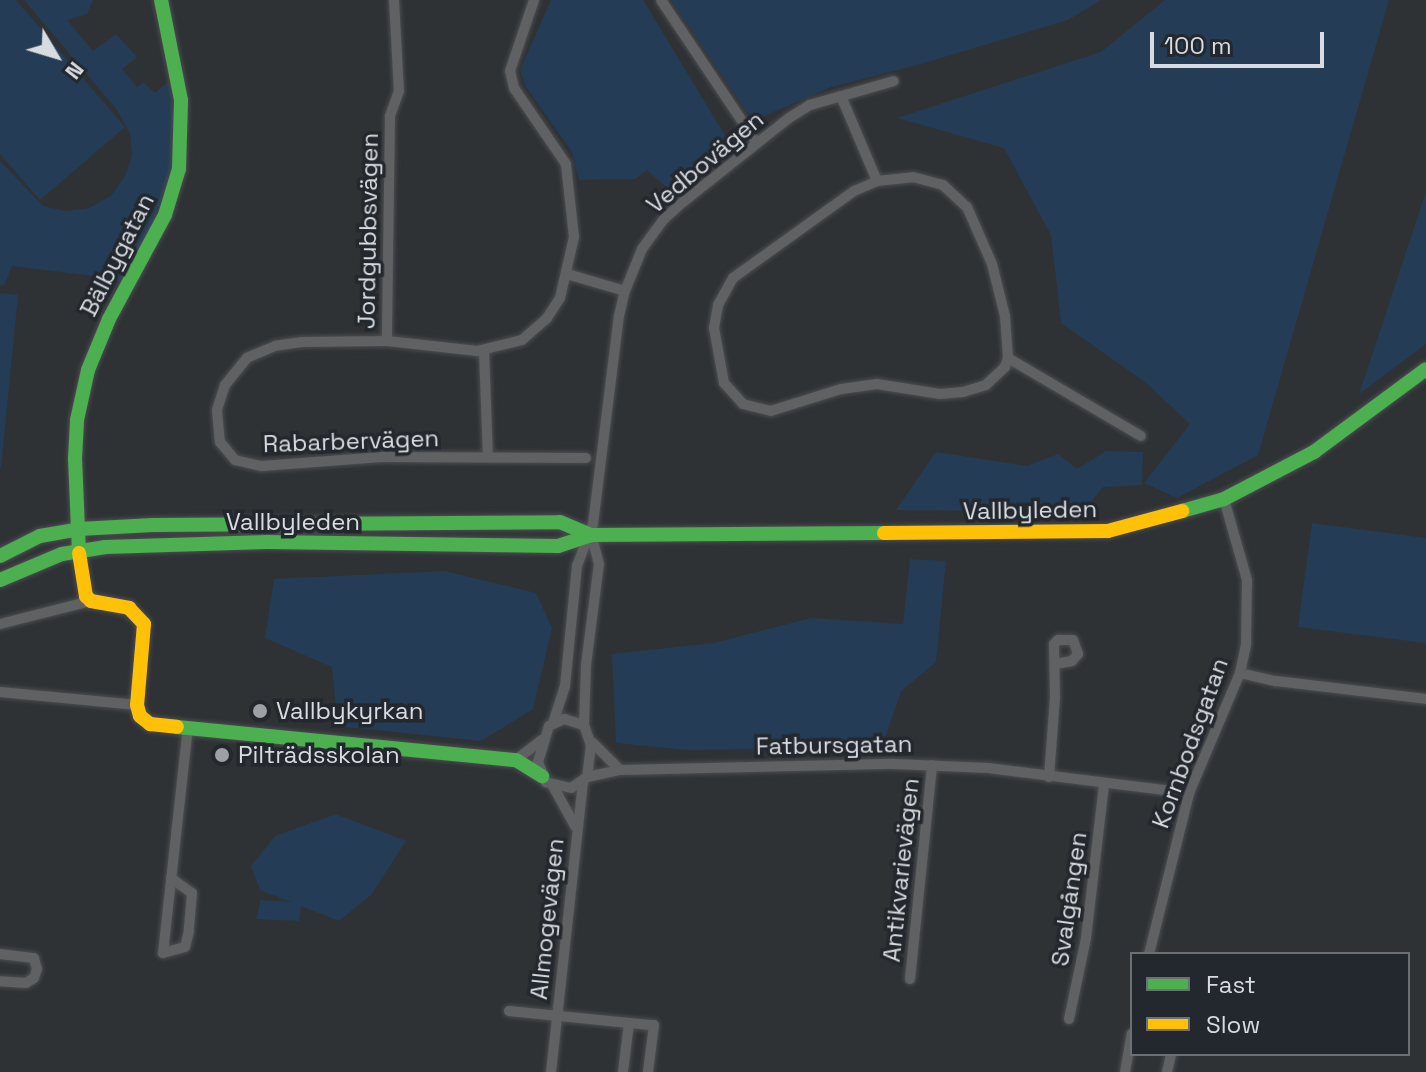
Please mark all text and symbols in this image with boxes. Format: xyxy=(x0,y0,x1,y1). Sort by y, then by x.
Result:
north arrow xyxy=(16,16,96,96)
scale bar xyxy=(1154,16,1328,66)
text: 100 m xyxy=(1164,30,1232,61)
text: N xyxy=(59,56,90,85)
street label: Vedbovägen xyxy=(641,105,769,219)
street label: Jordgubbsvägen xyxy=(352,133,384,329)
street label: Bälbygatan xyxy=(74,189,160,321)
street label: Rabarbervägen xyxy=(262,424,440,458)
street label: Vallbyleden xyxy=(963,494,1097,526)
street label: Vallbyleden xyxy=(226,508,360,536)
street label: Kornbodsgatan xyxy=(1146,654,1234,832)
place label: Vallbykyrkan xyxy=(276,697,424,725)
marker: Vallbykyrkan xyxy=(251,702,269,720)
street label: Fatbursgatan xyxy=(756,729,912,761)
place label: Pilträdsskolan xyxy=(238,741,400,769)
marker: Pilträdsskolan xyxy=(213,746,231,764)
street label: Antikvarievägen xyxy=(877,777,925,963)
street label: Svalgången xyxy=(1045,830,1093,968)
street label: Allmogevägen xyxy=(524,837,570,1001)
legend xyxy=(1130,952,1410,1056)
text: Fast xyxy=(1206,969,1256,1000)
text: Slow xyxy=(1206,1009,1260,1040)

